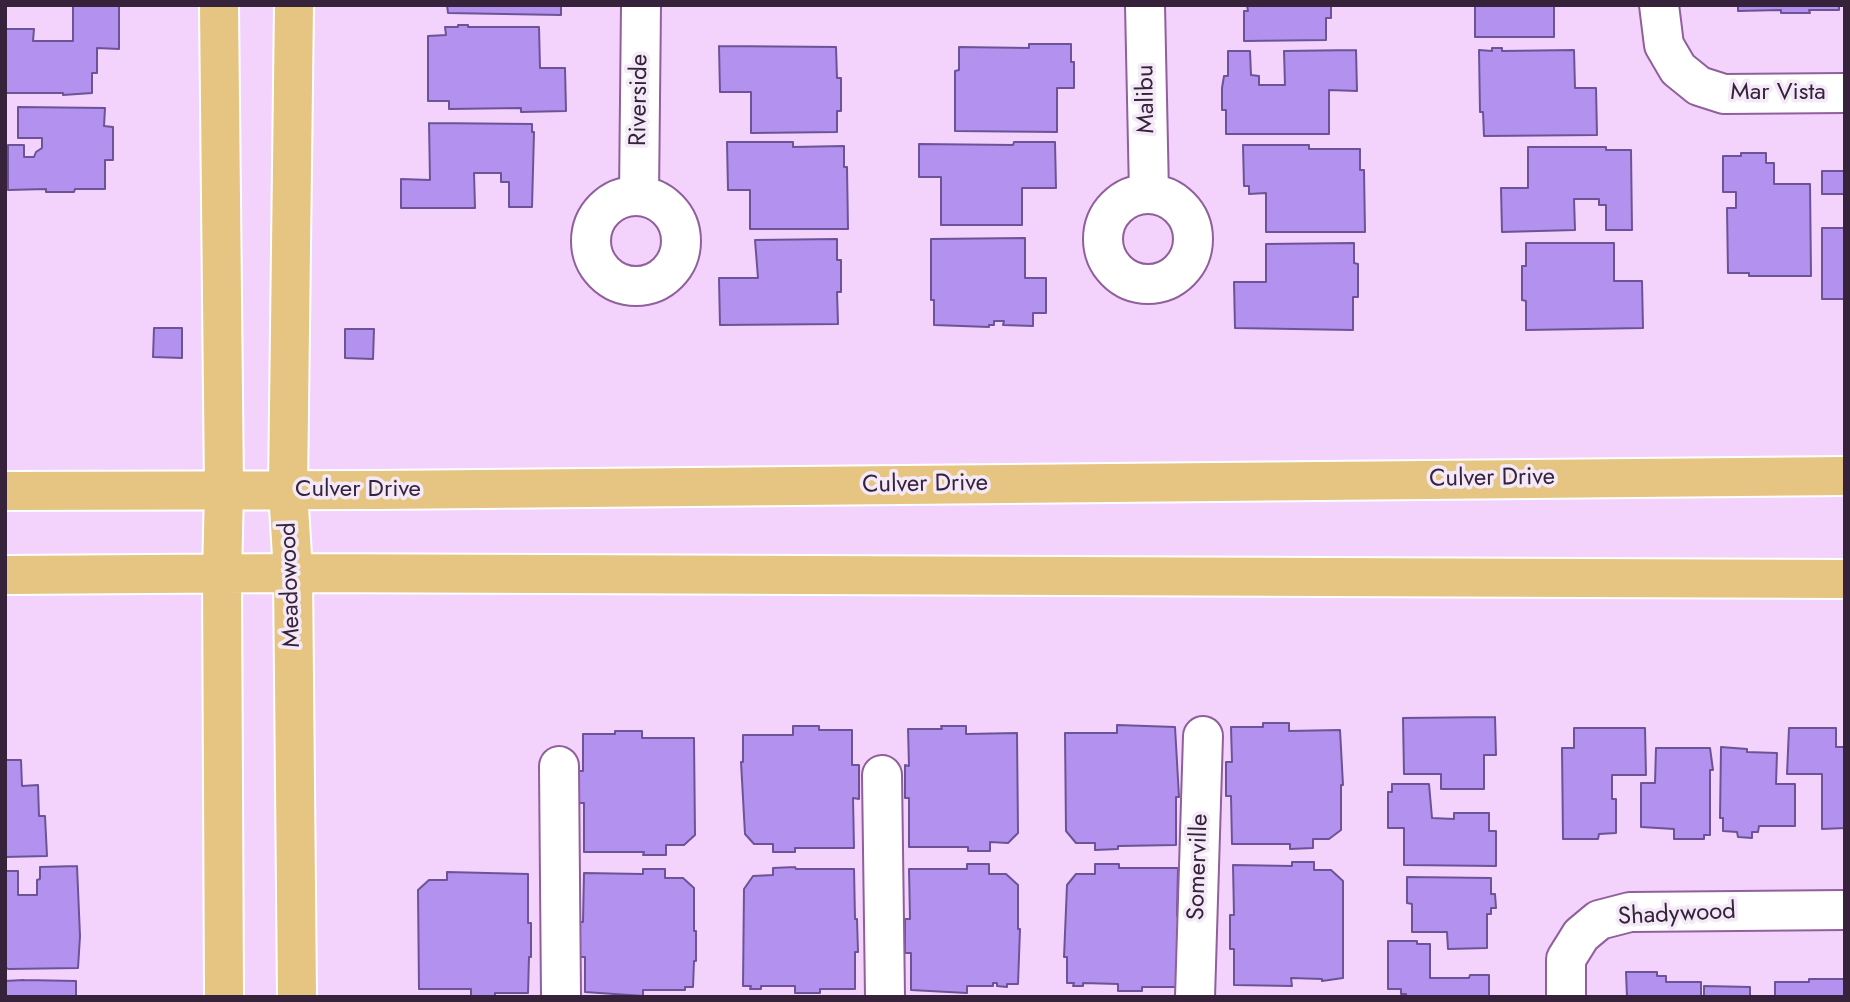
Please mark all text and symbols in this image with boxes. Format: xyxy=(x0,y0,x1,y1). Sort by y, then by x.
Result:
street label: Riverside xyxy=(625,54,655,146)
street label: Malibu xyxy=(1132,64,1162,134)
street label: Mar Vista xyxy=(1730,79,1826,107)
street label: Culver Drive xyxy=(1429,464,1555,494)
street label: Culver Drive xyxy=(862,470,988,500)
street label: Culver Drive xyxy=(295,476,421,504)
street label: Meadowood xyxy=(274,522,308,648)
street label: Somerville xyxy=(1183,813,1215,921)
street label: Shadywood xyxy=(1617,898,1737,932)

